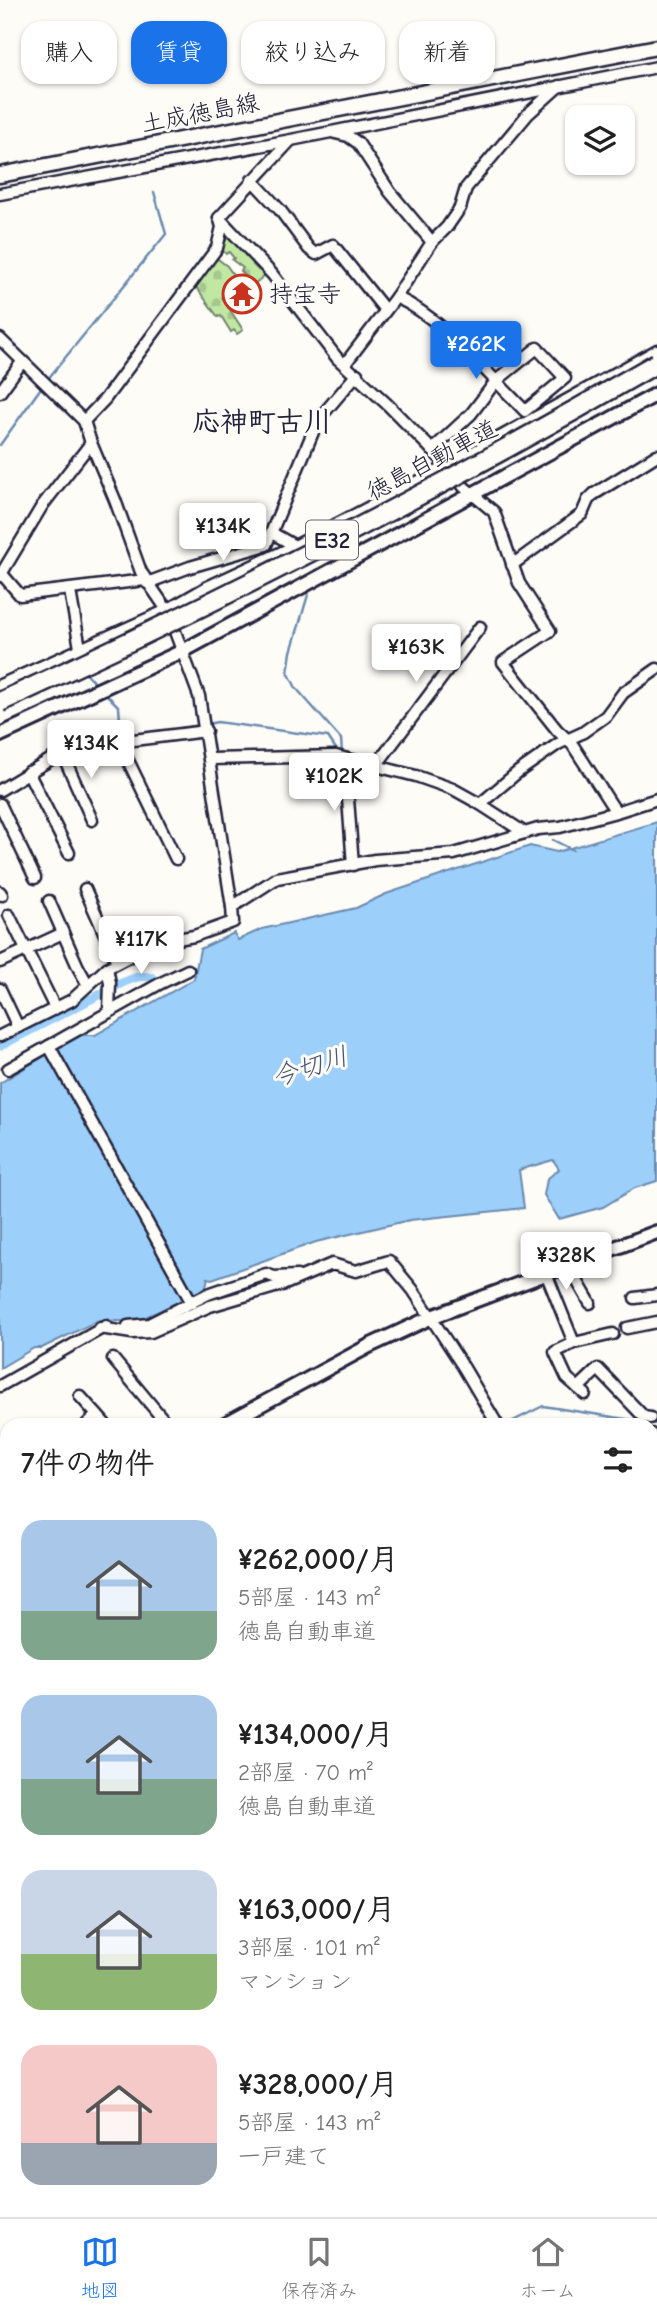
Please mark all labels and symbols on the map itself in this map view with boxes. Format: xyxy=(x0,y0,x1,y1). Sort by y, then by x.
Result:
street label: 土成徳島線 xyxy=(138,88,262,138)
temple icon: 持宝寺 xyxy=(221,273,263,315)
place label: 持宝寺 xyxy=(269,280,341,308)
pin: ¥262K xyxy=(427,322,525,381)
district label: 応神町古川 xyxy=(192,406,332,438)
street label: 徳島自動車道 xyxy=(362,414,502,506)
pin: ¥134K xyxy=(174,504,272,563)
road number: E32 xyxy=(306,520,358,560)
pin: ¥163K xyxy=(367,624,465,684)
pin: ¥134K xyxy=(42,720,140,780)
pin: ¥102K xyxy=(285,754,383,813)
pin: ¥117K xyxy=(92,916,190,976)
water label: 今切川 xyxy=(268,1041,352,1093)
pin: ¥328K xyxy=(517,1232,615,1292)

